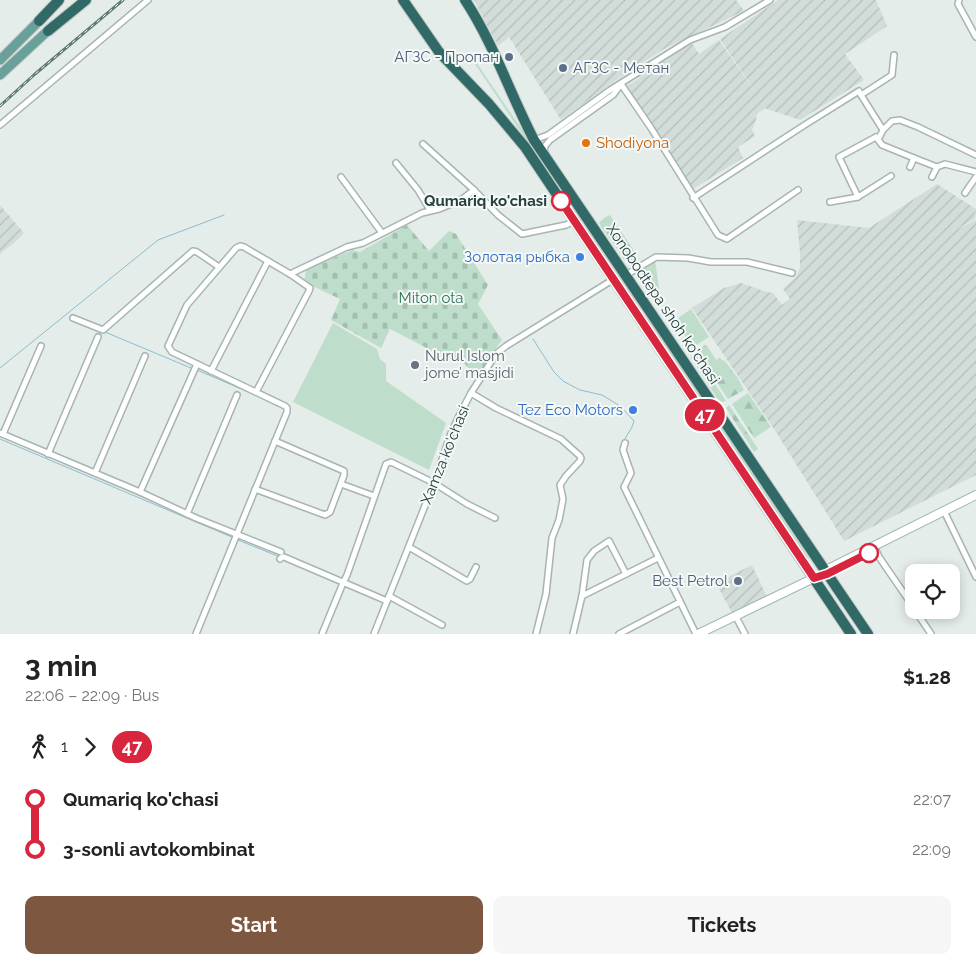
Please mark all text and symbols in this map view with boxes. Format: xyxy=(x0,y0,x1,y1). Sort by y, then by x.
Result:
place label: АГЗС - Пропан xyxy=(394,48,499,66)
marker: АГЗС - Пропан xyxy=(503,51,515,63)
place label: АГЗС - Метан xyxy=(573,59,669,77)
marker: АГЗС - Метан xyxy=(557,62,569,74)
place label: Shodiyona xyxy=(596,134,669,152)
marker: Shodiyona xyxy=(580,137,592,149)
marker: Qumariq ko'chasi xyxy=(551,191,571,211)
place label: Qumariq ko'chasi xyxy=(424,192,547,210)
street label: Xonobodtepa shoh ko'chasi xyxy=(602,220,724,388)
place label: Золотая рыбка xyxy=(464,248,570,266)
marker: Золотая рыбка xyxy=(574,251,586,263)
park label: Miton ota xyxy=(399,289,463,307)
place label: Nurul Islom jome’ masjidi xyxy=(423,347,514,382)
marker: Nurul Islom jome’ masjidi xyxy=(409,359,421,371)
line badge: 47 xyxy=(682,399,728,431)
place label: Tez Eco Motors xyxy=(518,401,623,419)
street label: Xamza ko'chasi xyxy=(417,403,473,507)
marker: Tez Eco Motors xyxy=(627,404,639,416)
text: 47 xyxy=(695,404,715,425)
unlabelled marker xyxy=(859,543,879,563)
map controls xyxy=(905,564,960,619)
button: locate xyxy=(905,564,960,619)
place label: Best Petrol xyxy=(652,572,729,590)
marker: Best Petrol xyxy=(732,575,744,587)
text: 3 min xyxy=(25,650,97,683)
text: $1.28 xyxy=(903,666,951,688)
text: 22:06 – 22:09 · Bus xyxy=(25,686,159,705)
icon: walk xyxy=(25,733,53,761)
icon: forward xyxy=(76,733,104,761)
text: 47 xyxy=(122,736,142,757)
text: 1 xyxy=(61,737,68,756)
text: Qumariq ko'chasi xyxy=(63,788,219,810)
text: 22:07 xyxy=(913,790,951,809)
text: 3-sonli avtokombinat xyxy=(63,838,255,860)
text: 22:09 xyxy=(912,840,951,859)
button: Start xyxy=(25,896,483,954)
button: Tickets xyxy=(493,896,951,954)

